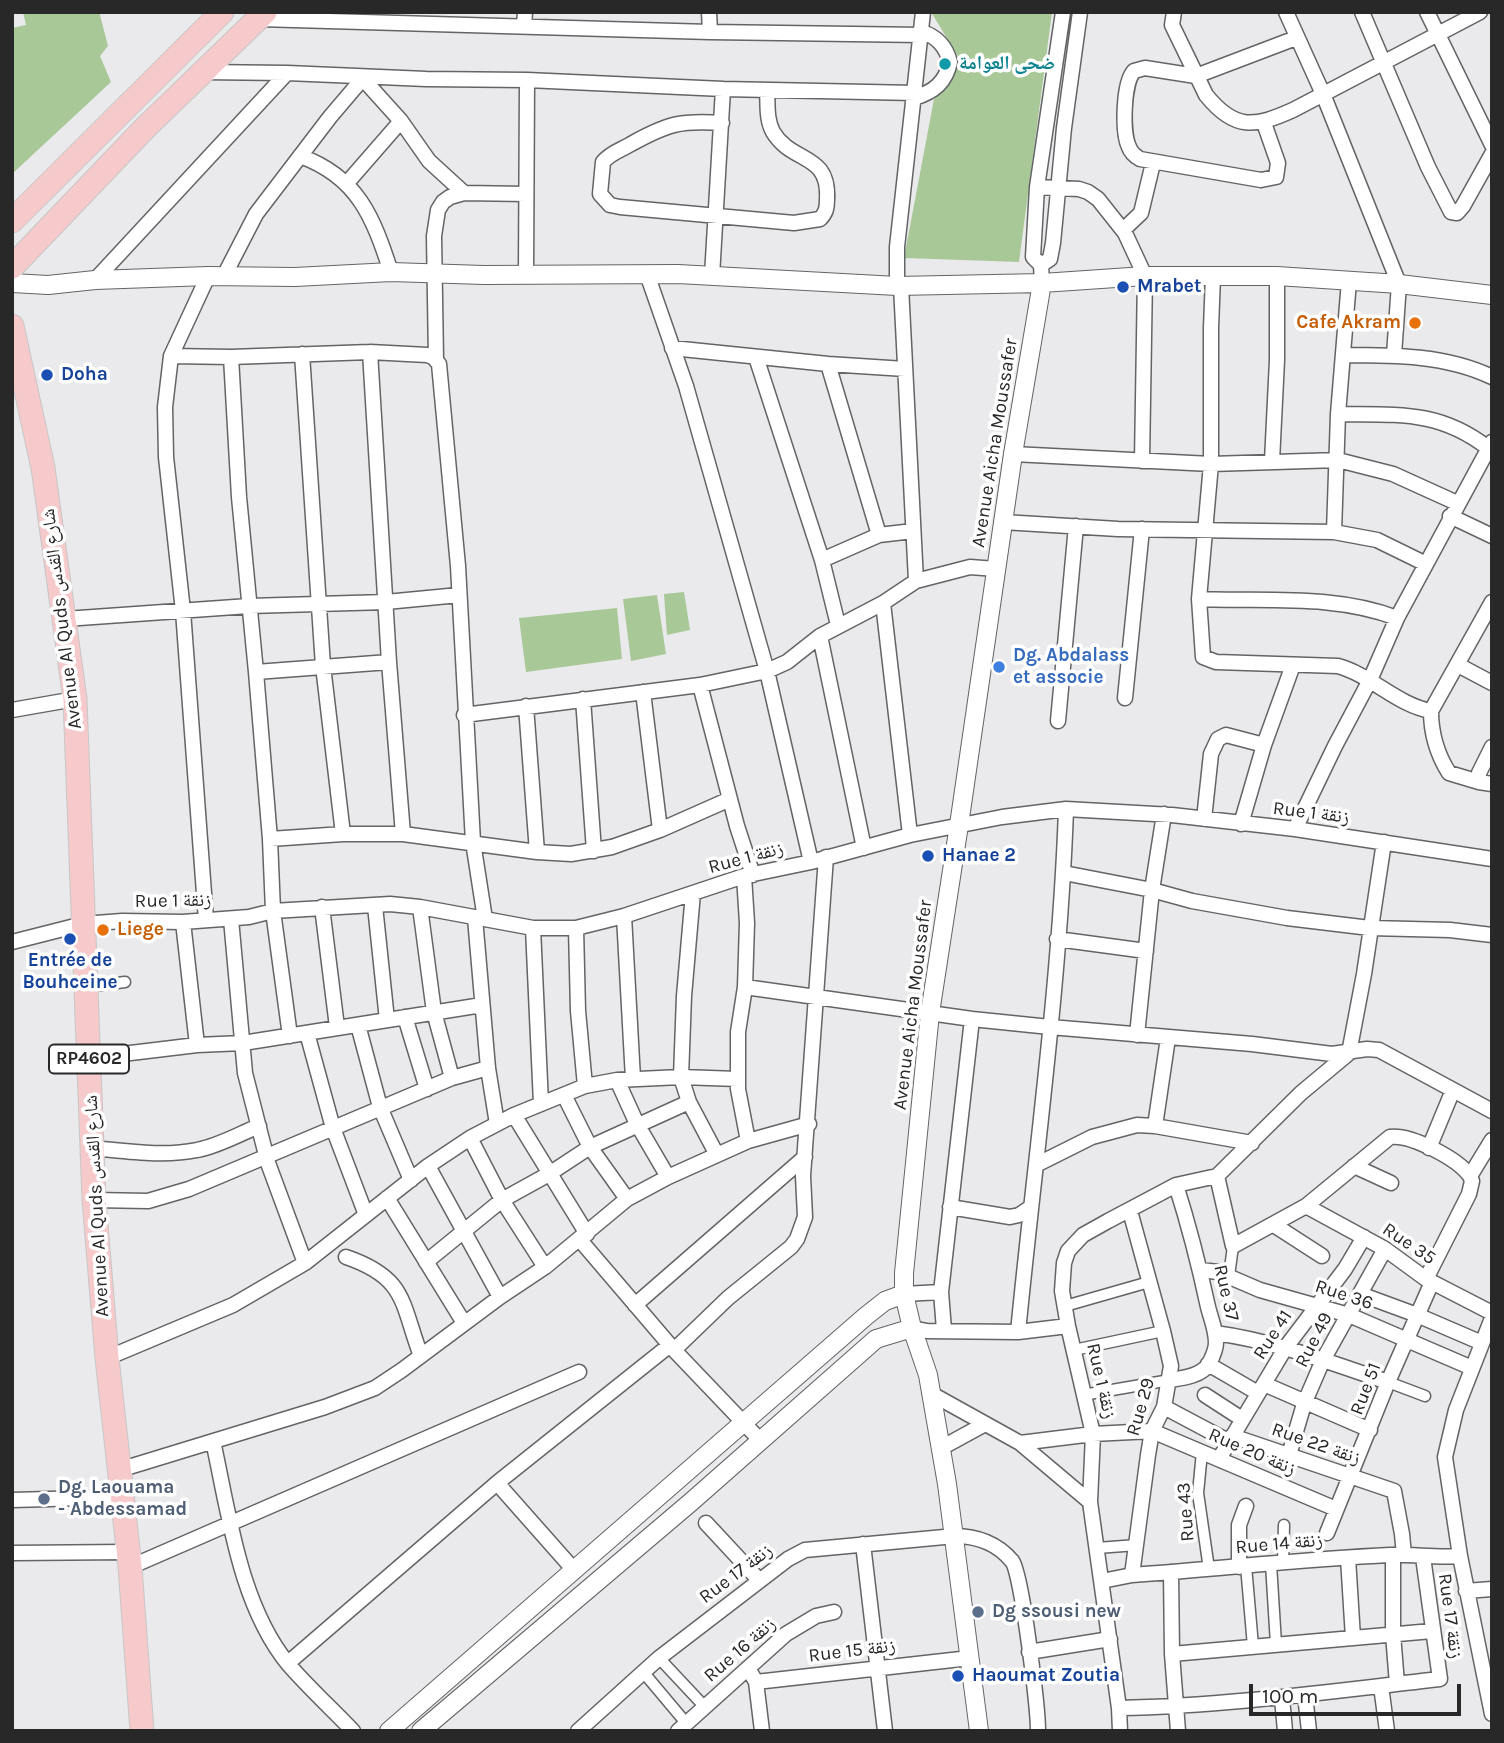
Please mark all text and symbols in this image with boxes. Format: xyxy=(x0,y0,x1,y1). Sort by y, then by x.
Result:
place label: ضحى العوامة xyxy=(959,53,1055,75)
marker: ضحى العوامة xyxy=(937,56,953,72)
place label: Mrabet xyxy=(1137,276,1201,298)
marker: Mrabet xyxy=(1115,279,1131,295)
place label: Cafe Akram xyxy=(1296,312,1401,334)
marker: Cafe Akram xyxy=(1407,315,1423,331)
street label: Avenue Aicha Moussafer xyxy=(967,337,1023,549)
place label: Doha xyxy=(61,364,108,386)
marker: Doha xyxy=(39,367,55,383)
street label: Avenue Al Quds شارع القدس xyxy=(37,507,87,731)
place label: Dg. Abdalass et associe xyxy=(1013,645,1129,689)
marker: Dg. Abdalass et associe xyxy=(991,659,1007,675)
street label: Rue 1 زنقة xyxy=(1272,797,1350,829)
street label: Rue 1 زنقة xyxy=(706,837,786,879)
place label: Hanae 2 xyxy=(942,845,1016,867)
marker: Hanae 2 xyxy=(920,848,936,864)
street label: Rue 1 زنقة xyxy=(134,889,212,913)
street label: Avenue Aicha Moussafer xyxy=(889,899,937,1111)
place label: Liege xyxy=(117,919,164,941)
marker: Liege xyxy=(95,922,111,938)
marker: Entrée de Bouhceine xyxy=(62,931,78,947)
place label: Entrée de Bouhceine xyxy=(22,950,118,994)
road number: RP4602 xyxy=(49,1044,129,1074)
street label: Avenue Al Quds شارع القدس xyxy=(80,1094,114,1318)
street label: Rue 35 xyxy=(1378,1218,1440,1270)
street label: Rue 37 xyxy=(1208,1262,1244,1324)
street label: Rue 36 xyxy=(1312,1275,1376,1315)
street label: Rue 41 xyxy=(1249,1306,1297,1364)
street label: Rue 49 xyxy=(1290,1309,1338,1371)
street label: Rue 1 زنقة xyxy=(1081,1341,1121,1421)
street label: Rue 51 xyxy=(1346,1360,1386,1418)
street label: Rue 29 xyxy=(1122,1375,1160,1439)
street label: Rue 22 زنقة xyxy=(1269,1418,1363,1470)
street label: Rue 20 زنقة xyxy=(1205,1423,1299,1481)
place label: Dg. Laouama - Abdessamad xyxy=(58,1477,187,1521)
street label: Rue 43 xyxy=(1173,1482,1199,1542)
marker: Dg. Laouama - Abdessamad xyxy=(36,1491,52,1507)
street label: Rue 14 زنقة xyxy=(1235,1529,1323,1559)
street label: Rue 17 زنقة xyxy=(695,1539,777,1609)
street label: Rue 17 زنقة xyxy=(1433,1572,1467,1660)
place label: Dg ssousi new xyxy=(992,1601,1121,1623)
marker: Dg ssousi new xyxy=(970,1604,986,1620)
street label: Rue 16 زنقة xyxy=(699,1613,781,1687)
street label: Rue 15 زنقة xyxy=(807,1634,897,1668)
place label: Haoumat Zoutia xyxy=(972,1665,1120,1687)
marker: Haoumat Zoutia xyxy=(950,1668,966,1684)
scale bar xyxy=(1252,1670,1464,1714)
text: 100 m xyxy=(1262,1684,1319,1708)

